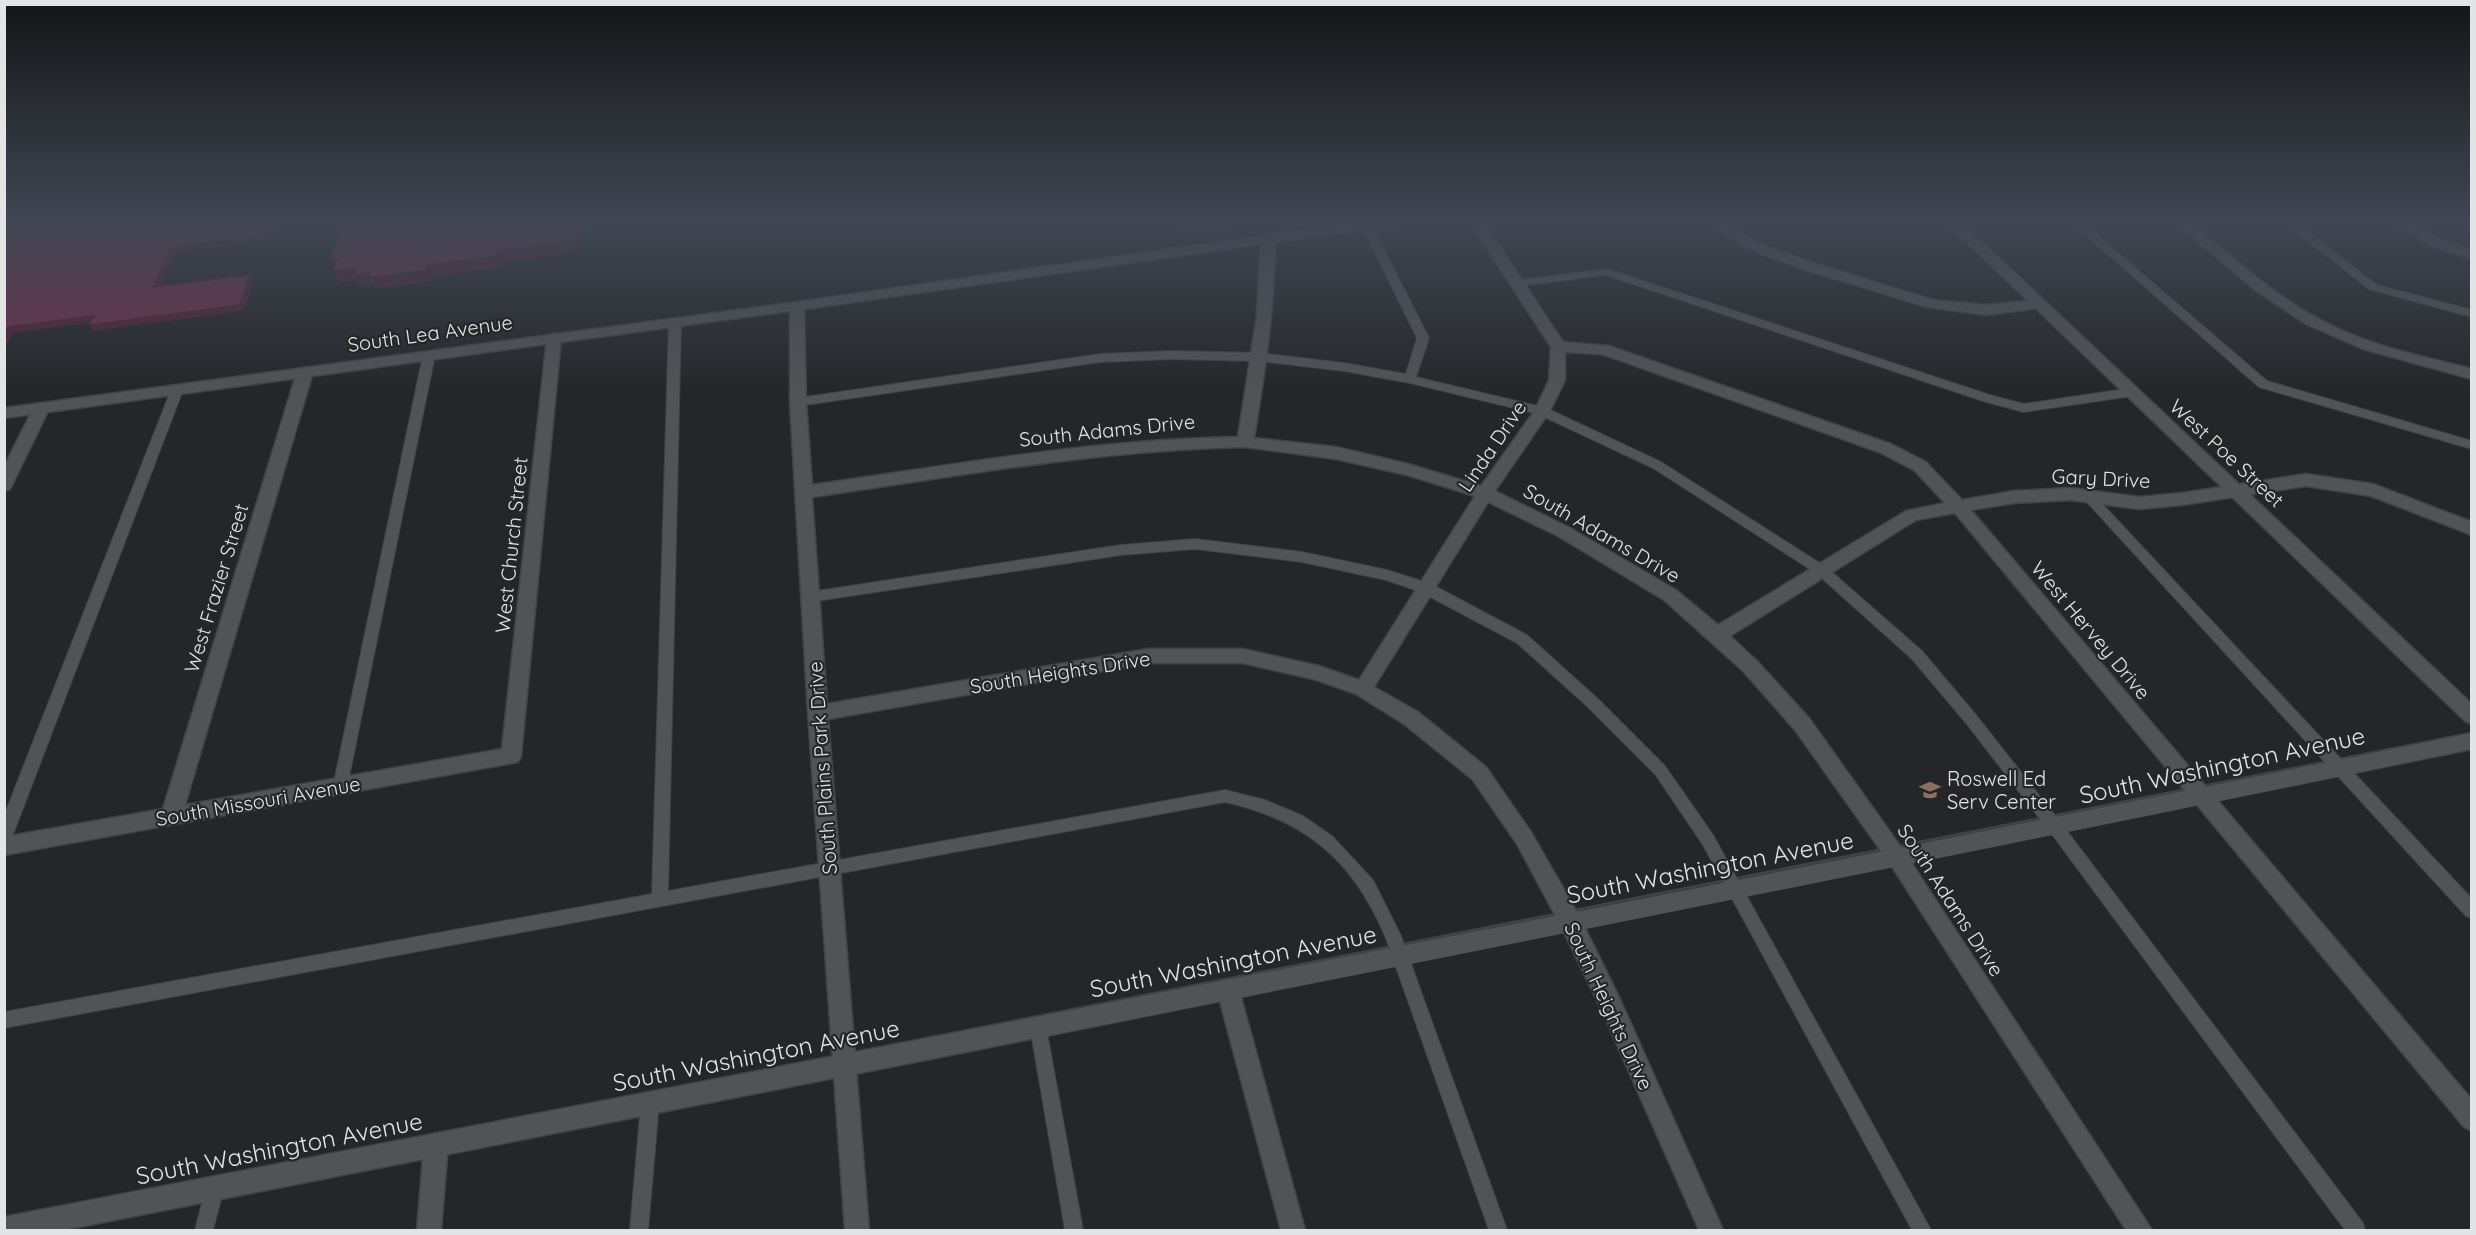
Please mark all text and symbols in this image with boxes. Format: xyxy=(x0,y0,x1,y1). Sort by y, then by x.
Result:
street label: South Lea Avenue xyxy=(346,309,514,357)
street label: West Poe Street xyxy=(2165,394,2289,512)
street label: Linda Drive xyxy=(1452,396,1532,496)
street label: South Adams Drive xyxy=(1018,408,1196,452)
street label: West Church Street xyxy=(489,456,533,634)
street label: Gary Drive xyxy=(2051,463,2151,493)
street label: South Adams Drive xyxy=(1519,478,1685,588)
street label: West Frazier Street xyxy=(178,500,254,676)
street label: West Hervey Drive xyxy=(2026,556,2156,704)
street label: South Heights Drive xyxy=(968,645,1152,699)
street label: South Plains Park Drive xyxy=(802,661,842,875)
street label: South Washington Avenue xyxy=(2076,720,2368,810)
place label: Roswell Ed Serv Center xyxy=(1947,766,2056,814)
street label: South Missouri Avenue xyxy=(154,771,362,831)
school or university icon: Roswell Ed Serv Center xyxy=(1918,778,1942,802)
street label: South Adams Drive xyxy=(1892,819,2010,981)
street label: South Washington Avenue xyxy=(1564,824,1856,910)
street label: South Washington Avenue xyxy=(1087,918,1379,1004)
street label: South Heights Drive xyxy=(1559,918,1659,1094)
street label: South Washington Avenue xyxy=(610,1012,902,1098)
street label: South Washington Avenue xyxy=(133,1105,425,1191)

